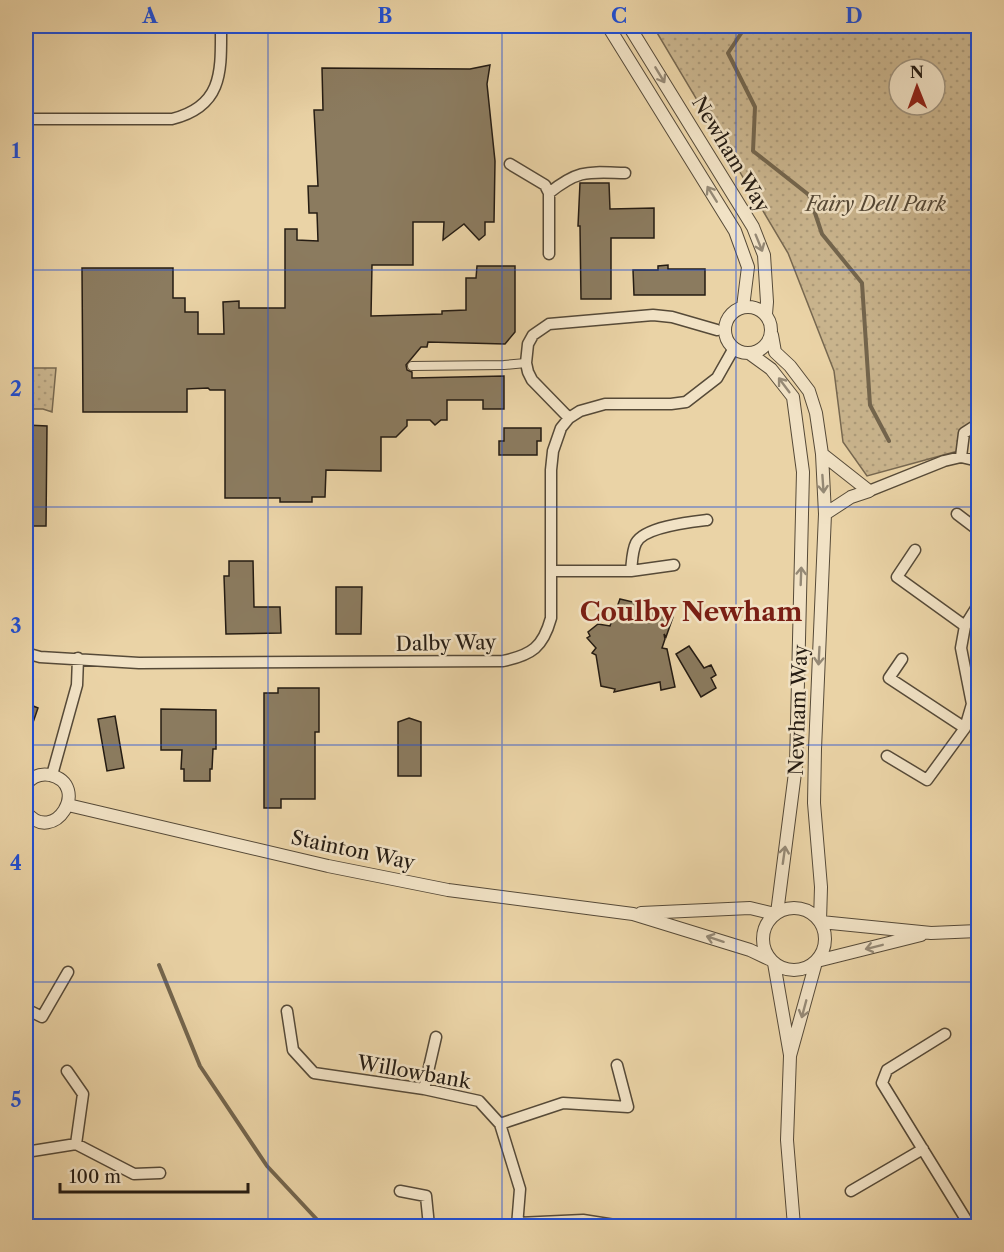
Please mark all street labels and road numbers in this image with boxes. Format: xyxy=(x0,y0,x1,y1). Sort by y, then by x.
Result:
street label: Newham Way xyxy=(687,92,775,217)
street label: Dalby Way xyxy=(395,630,497,656)
street label: Newham Way xyxy=(784,643,812,776)
street label: Stainton Way xyxy=(289,825,418,875)
street label: Willowbank xyxy=(354,1050,474,1094)

